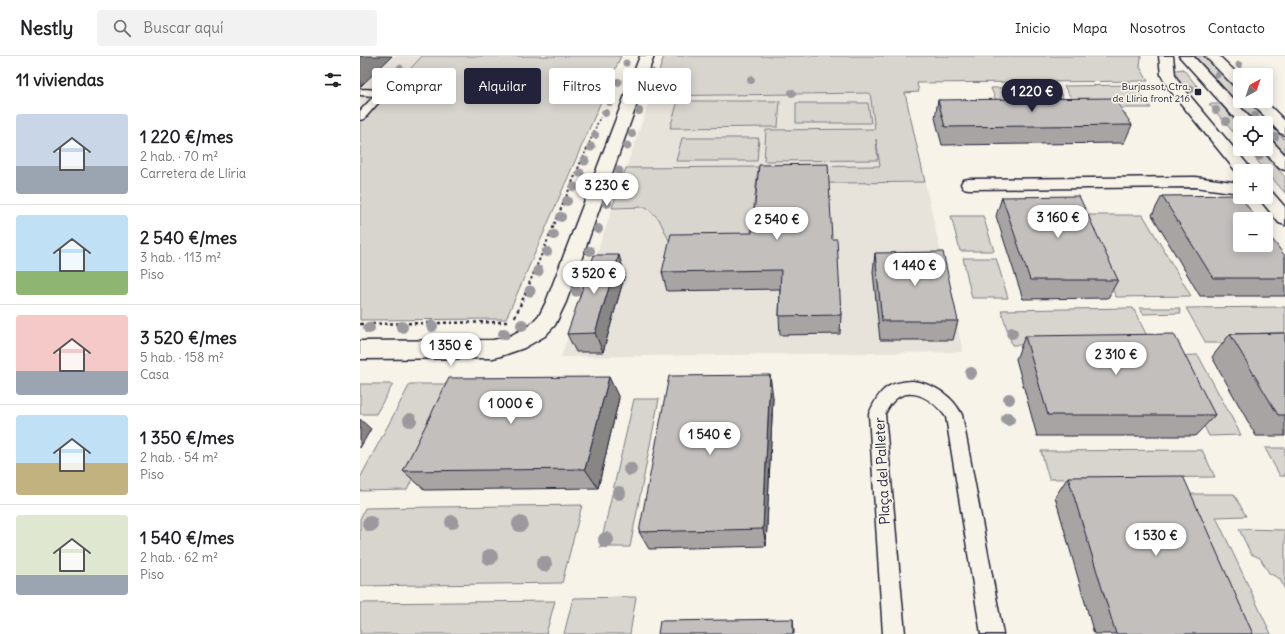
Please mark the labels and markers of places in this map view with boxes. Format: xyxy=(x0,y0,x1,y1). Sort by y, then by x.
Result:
pin: 1 220 € xyxy=(995,79,1069,113)
place label: Burjassot, Ctra. de Llíria front 216 xyxy=(1113,80,1190,105)
marker: Burjassot, Ctra. de Llíria front 216 xyxy=(1193,87,1203,97)
pin: 3 230 € xyxy=(570,173,644,207)
pin: 3 160 € xyxy=(1021,205,1095,239)
pin: 2 540 € xyxy=(740,207,814,241)
pin: 1 440 € xyxy=(878,253,952,287)
pin: 3 520 € xyxy=(557,261,631,295)
pin: 1 350 € xyxy=(414,333,488,367)
pin: 2 310 € xyxy=(1079,342,1153,376)
pin: 1 000 € xyxy=(474,391,548,425)
pin: 1 540 € xyxy=(673,422,747,456)
pin: 1 530 € xyxy=(1119,523,1193,557)

